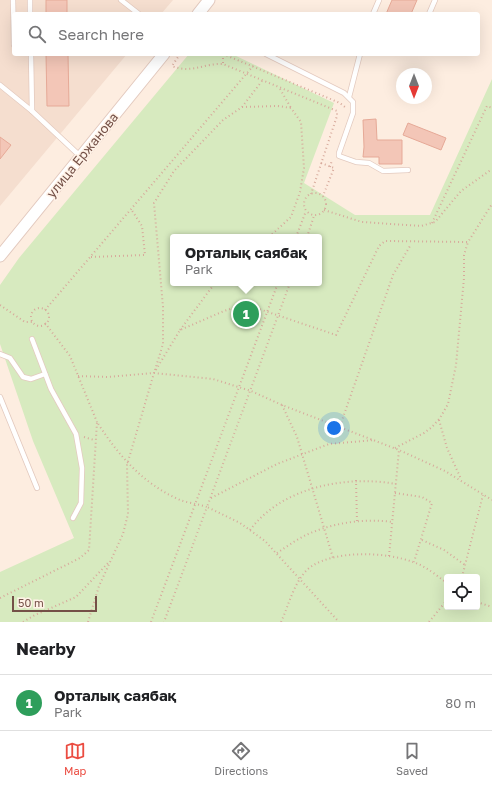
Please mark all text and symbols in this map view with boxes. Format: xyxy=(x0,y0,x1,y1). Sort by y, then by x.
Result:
search box xyxy=(12,12,480,56)
icon: search xyxy=(26,23,48,45)
text: Search here xyxy=(58,25,144,43)
north arrow xyxy=(396,68,432,104)
street label: улица Ержанова xyxy=(43,109,121,201)
popup xyxy=(170,234,322,286)
text: Орталық саябақ xyxy=(185,243,307,261)
text: Park xyxy=(185,261,213,277)
pin: 1 xyxy=(233,299,259,329)
your location xyxy=(324,418,344,438)
map controls xyxy=(444,574,480,610)
button: locate xyxy=(444,574,480,610)
scale bar xyxy=(12,594,97,613)
text: 50 m xyxy=(18,596,44,609)
text: Nearby xyxy=(16,638,76,659)
text: Орталық саябақ xyxy=(54,686,177,704)
text: 1 xyxy=(26,695,32,711)
text: 80 m xyxy=(445,695,476,711)
text: Park xyxy=(54,704,82,720)
tab: Map xyxy=(64,740,86,777)
tab: Directions xyxy=(214,740,268,777)
tab: Saved xyxy=(396,740,428,777)

